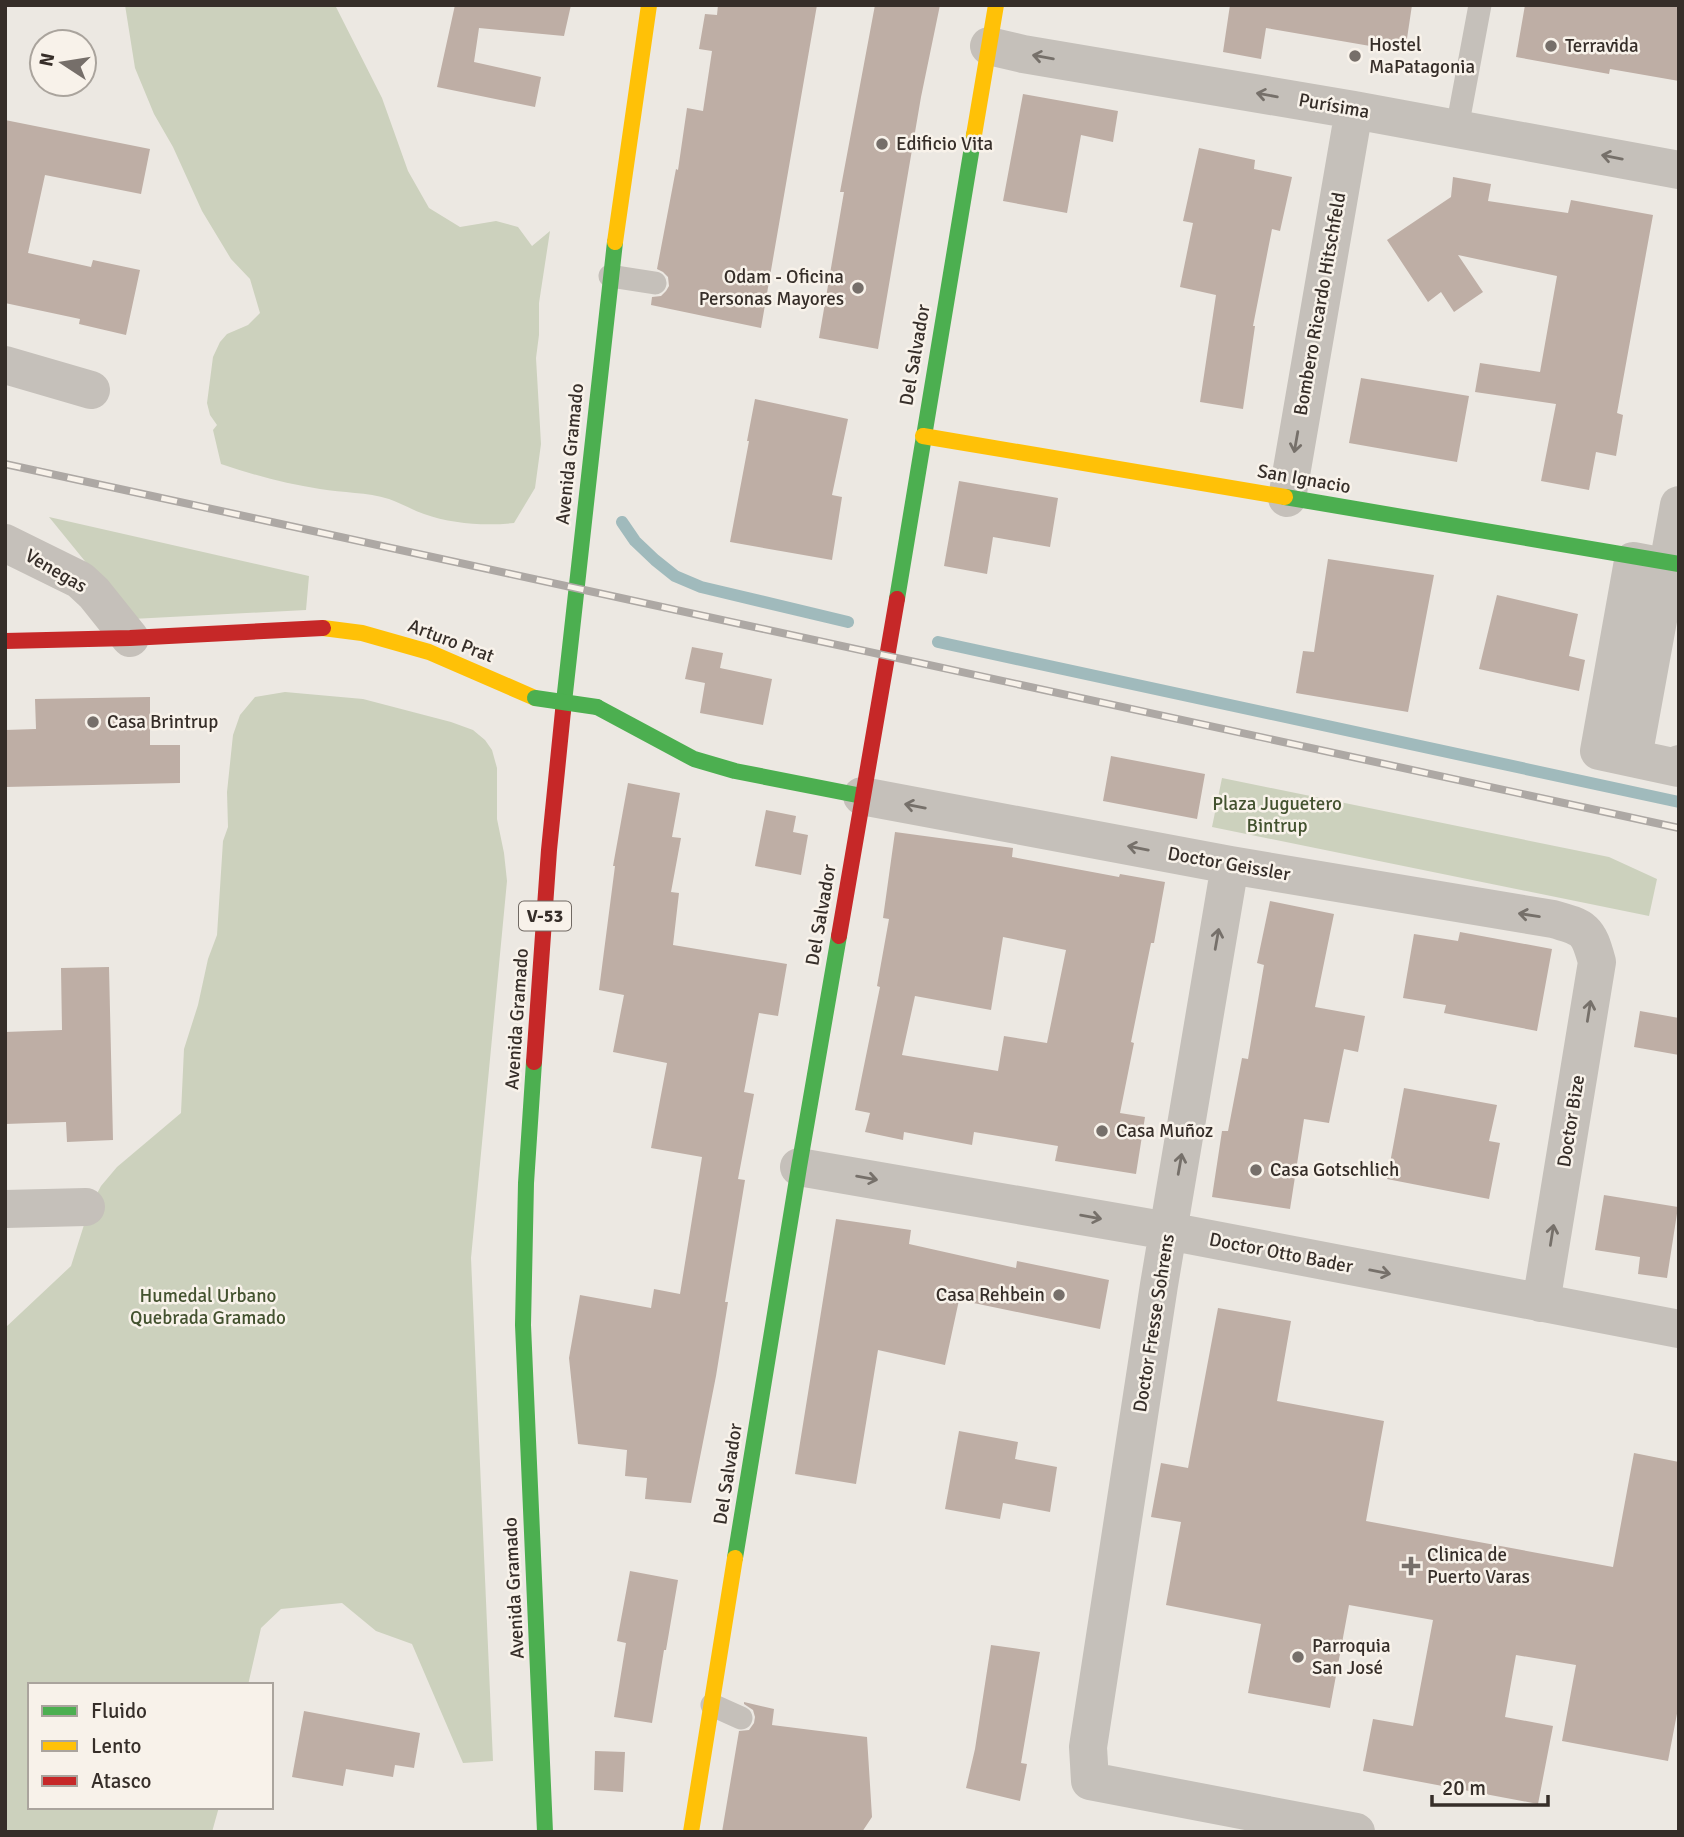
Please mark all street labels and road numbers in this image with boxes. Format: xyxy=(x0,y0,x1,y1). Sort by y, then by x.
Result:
street label: Purísima xyxy=(1297,88,1371,124)
street label: Bombero Ricardo Hitschfeld xyxy=(1289,191,1351,417)
street label: Del Salvador xyxy=(894,303,936,407)
street label: Avenida Gramado xyxy=(551,382,589,526)
street label: San Ignacio xyxy=(1255,459,1353,499)
street label: Venegas xyxy=(21,544,91,598)
street label: Arturo Prat xyxy=(405,614,498,668)
street label: Doctor Geissler xyxy=(1166,841,1292,887)
street label: Del Salvador xyxy=(800,863,842,967)
road number: V-53 xyxy=(519,902,571,931)
street label: Avenida Gramado xyxy=(500,947,534,1091)
street label: Doctor Bize xyxy=(1552,1073,1590,1169)
street label: Doctor Otto Bader xyxy=(1207,1227,1355,1279)
street label: Doctor Fresse Sohrens xyxy=(1128,1232,1180,1414)
street label: Del Salvador xyxy=(708,1422,748,1526)
street label: Avenida Gramado xyxy=(498,1516,530,1660)

